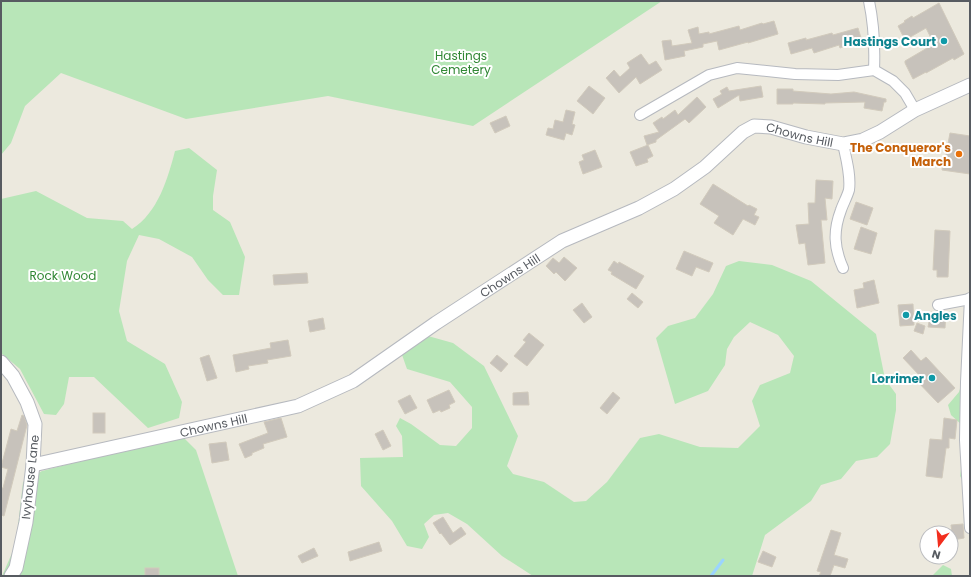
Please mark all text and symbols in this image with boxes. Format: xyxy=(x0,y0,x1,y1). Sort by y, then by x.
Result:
place label: Hastings Court xyxy=(844,33,936,50)
marker: Hastings Court xyxy=(939,36,949,46)
park label: Hastings Cemetery xyxy=(431,47,491,78)
street label: Chowns Hill xyxy=(766,118,835,151)
place label: The Conqueror's March xyxy=(850,139,951,170)
marker: The Conqueror's March xyxy=(954,149,964,159)
street label: Chowns Hill xyxy=(476,249,543,301)
park label: Rock Wood xyxy=(30,267,96,284)
place label: Angles xyxy=(914,307,957,324)
marker: Angles xyxy=(901,310,911,320)
place label: Lorrimer xyxy=(872,370,924,387)
marker: Lorrimer xyxy=(927,373,937,383)
street label: Chowns Hill xyxy=(178,409,249,441)
street label: Ivyhouse Lane xyxy=(17,434,43,520)
north arrow xyxy=(919,525,959,565)
text: N xyxy=(930,546,942,563)

